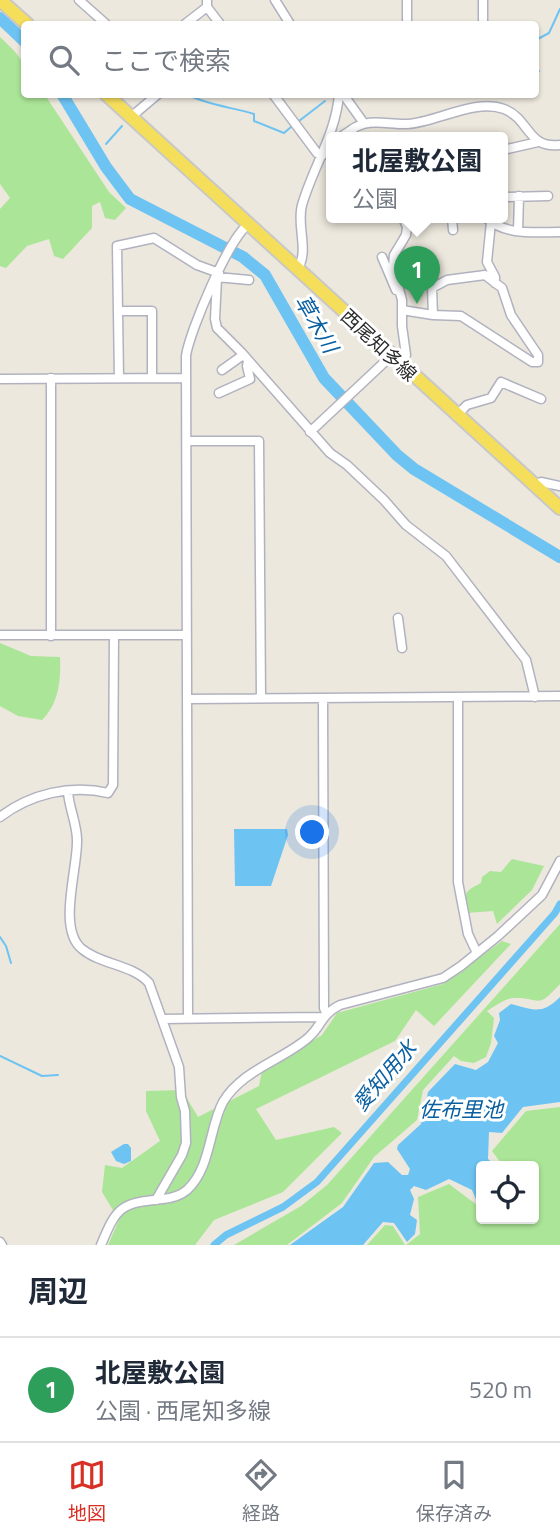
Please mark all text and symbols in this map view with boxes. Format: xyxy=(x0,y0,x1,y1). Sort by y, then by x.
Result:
search box xyxy=(21,21,539,98)
icon: search xyxy=(45,41,83,79)
text: ここで検索 xyxy=(101,41,231,80)
popup xyxy=(326,132,508,223)
text: 北屋敷公園 xyxy=(352,141,482,180)
text: 公園 xyxy=(352,181,398,216)
pin: 1 xyxy=(394,246,440,304)
water label: 草木川 xyxy=(287,288,347,361)
street label: 西尾知多線 xyxy=(335,302,424,388)
your location xyxy=(295,815,329,849)
water label: 愛知用水 xyxy=(345,1032,425,1118)
water label: 佐布里池 xyxy=(419,1093,505,1125)
map controls xyxy=(476,1161,539,1224)
button: locate xyxy=(476,1161,539,1224)
text: 周辺 xyxy=(28,1268,88,1314)
text: 北屋敷公園 xyxy=(95,1353,225,1392)
text: 1 xyxy=(45,1372,57,1407)
text: 520 m xyxy=(469,1372,532,1407)
text: 公園 · 西尾知多線 xyxy=(95,1393,271,1428)
tab: 地図 xyxy=(68,1456,106,1527)
tab: 経路 xyxy=(242,1456,280,1527)
tab: 保存済み xyxy=(416,1456,492,1527)

